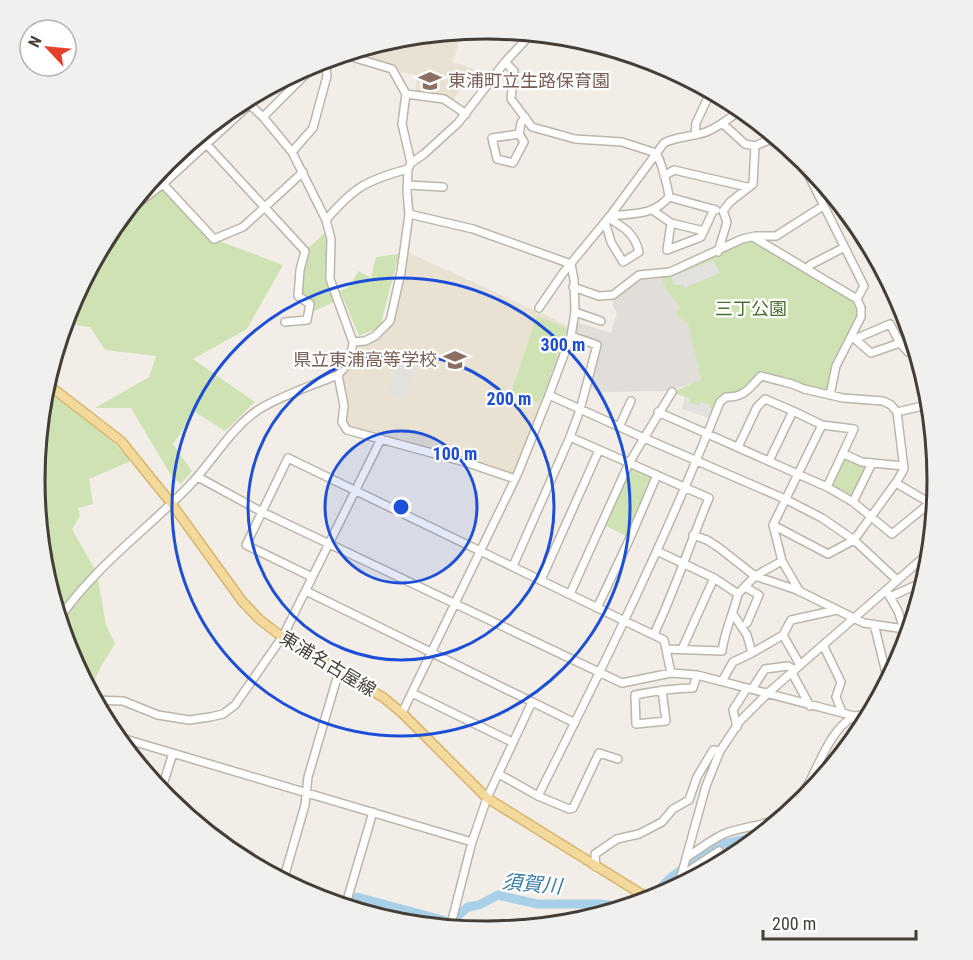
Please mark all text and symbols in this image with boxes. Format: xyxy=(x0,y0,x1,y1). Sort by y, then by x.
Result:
north arrow xyxy=(18,18,78,78)
text: N xyxy=(24,33,46,50)
school or university icon: 東浦町立生路保育園 xyxy=(417,68,443,94)
place label: 東浦町立生路保育園 xyxy=(448,70,610,91)
park label: 三丁公園 xyxy=(715,298,787,319)
text: 300 m xyxy=(541,334,585,355)
school or university icon: 県立東浦高等学校 xyxy=(442,347,468,373)
place label: 県立東浦高等学校 xyxy=(293,349,437,370)
text: 200 m xyxy=(487,388,531,409)
text: 100 m xyxy=(433,443,477,464)
centre of rings xyxy=(391,497,411,517)
street label: 東浦名古屋線 xyxy=(277,627,380,700)
water label: 須賀川 xyxy=(501,869,565,899)
scale bar xyxy=(763,903,916,941)
text: 200 m xyxy=(772,913,816,934)

